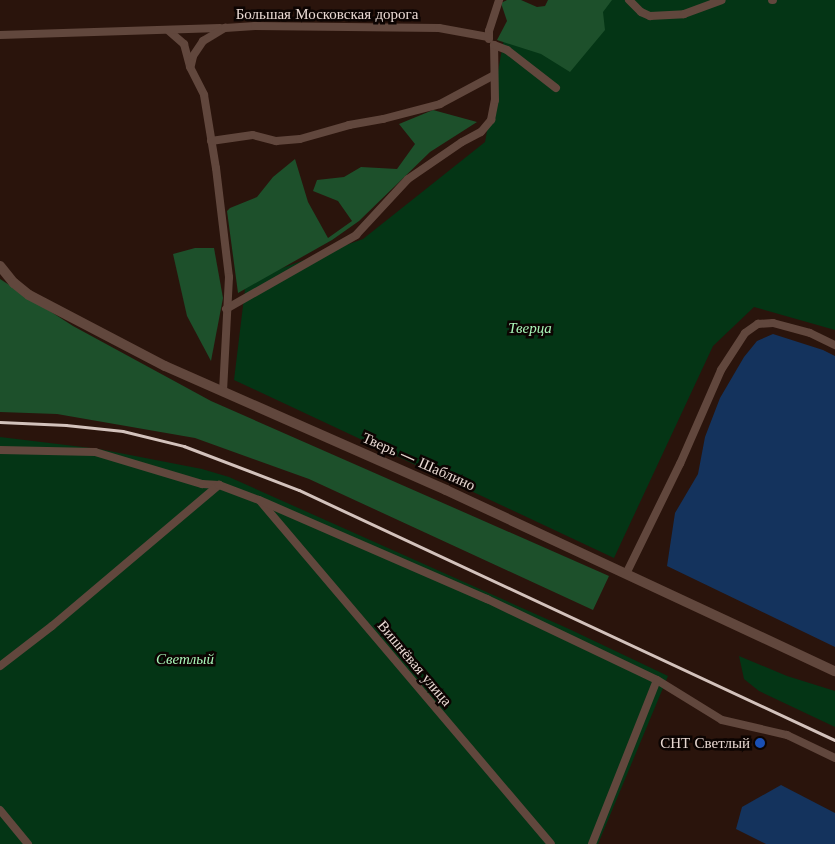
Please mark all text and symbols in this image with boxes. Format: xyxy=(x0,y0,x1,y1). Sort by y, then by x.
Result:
street label: Большая Московская дорога xyxy=(236,5,418,23)
park label: Тверца xyxy=(508,319,552,337)
street label: Тверь — Шаблино xyxy=(360,428,478,494)
street label: Вишнёвая улица xyxy=(374,617,456,709)
park label: Светлый xyxy=(156,650,214,668)
place label: СНТ Светлый xyxy=(660,734,750,752)
marker: СНТ Светлый xyxy=(754,737,766,749)

